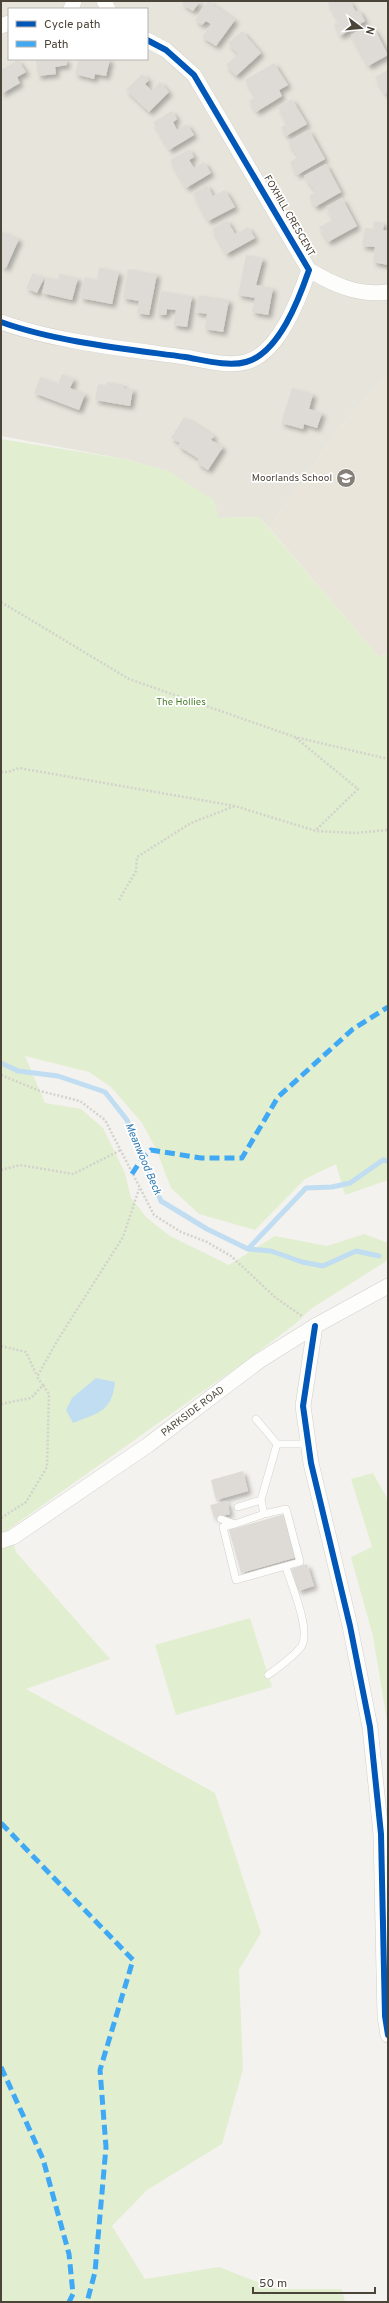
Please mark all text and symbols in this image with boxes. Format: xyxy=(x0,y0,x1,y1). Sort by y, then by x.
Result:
legend xyxy=(8,8,148,60)
north arrow xyxy=(341,8,381,48)
text: Cycle path xyxy=(44,17,101,33)
text: N xyxy=(362,25,377,36)
text: Path xyxy=(44,37,69,53)
street label: FOXHILL CRESCENT xyxy=(260,173,318,259)
school or university icon: Moorlands School xyxy=(335,467,357,489)
place label: Moorlands School xyxy=(252,472,332,485)
park label: The Hollies xyxy=(156,696,206,709)
water label: Meanwood Beck xyxy=(122,1121,165,1198)
street label: PARKSIDE ROAD xyxy=(159,1383,227,1439)
scale bar xyxy=(253,2269,375,2295)
text: 50 m xyxy=(259,2276,287,2292)

